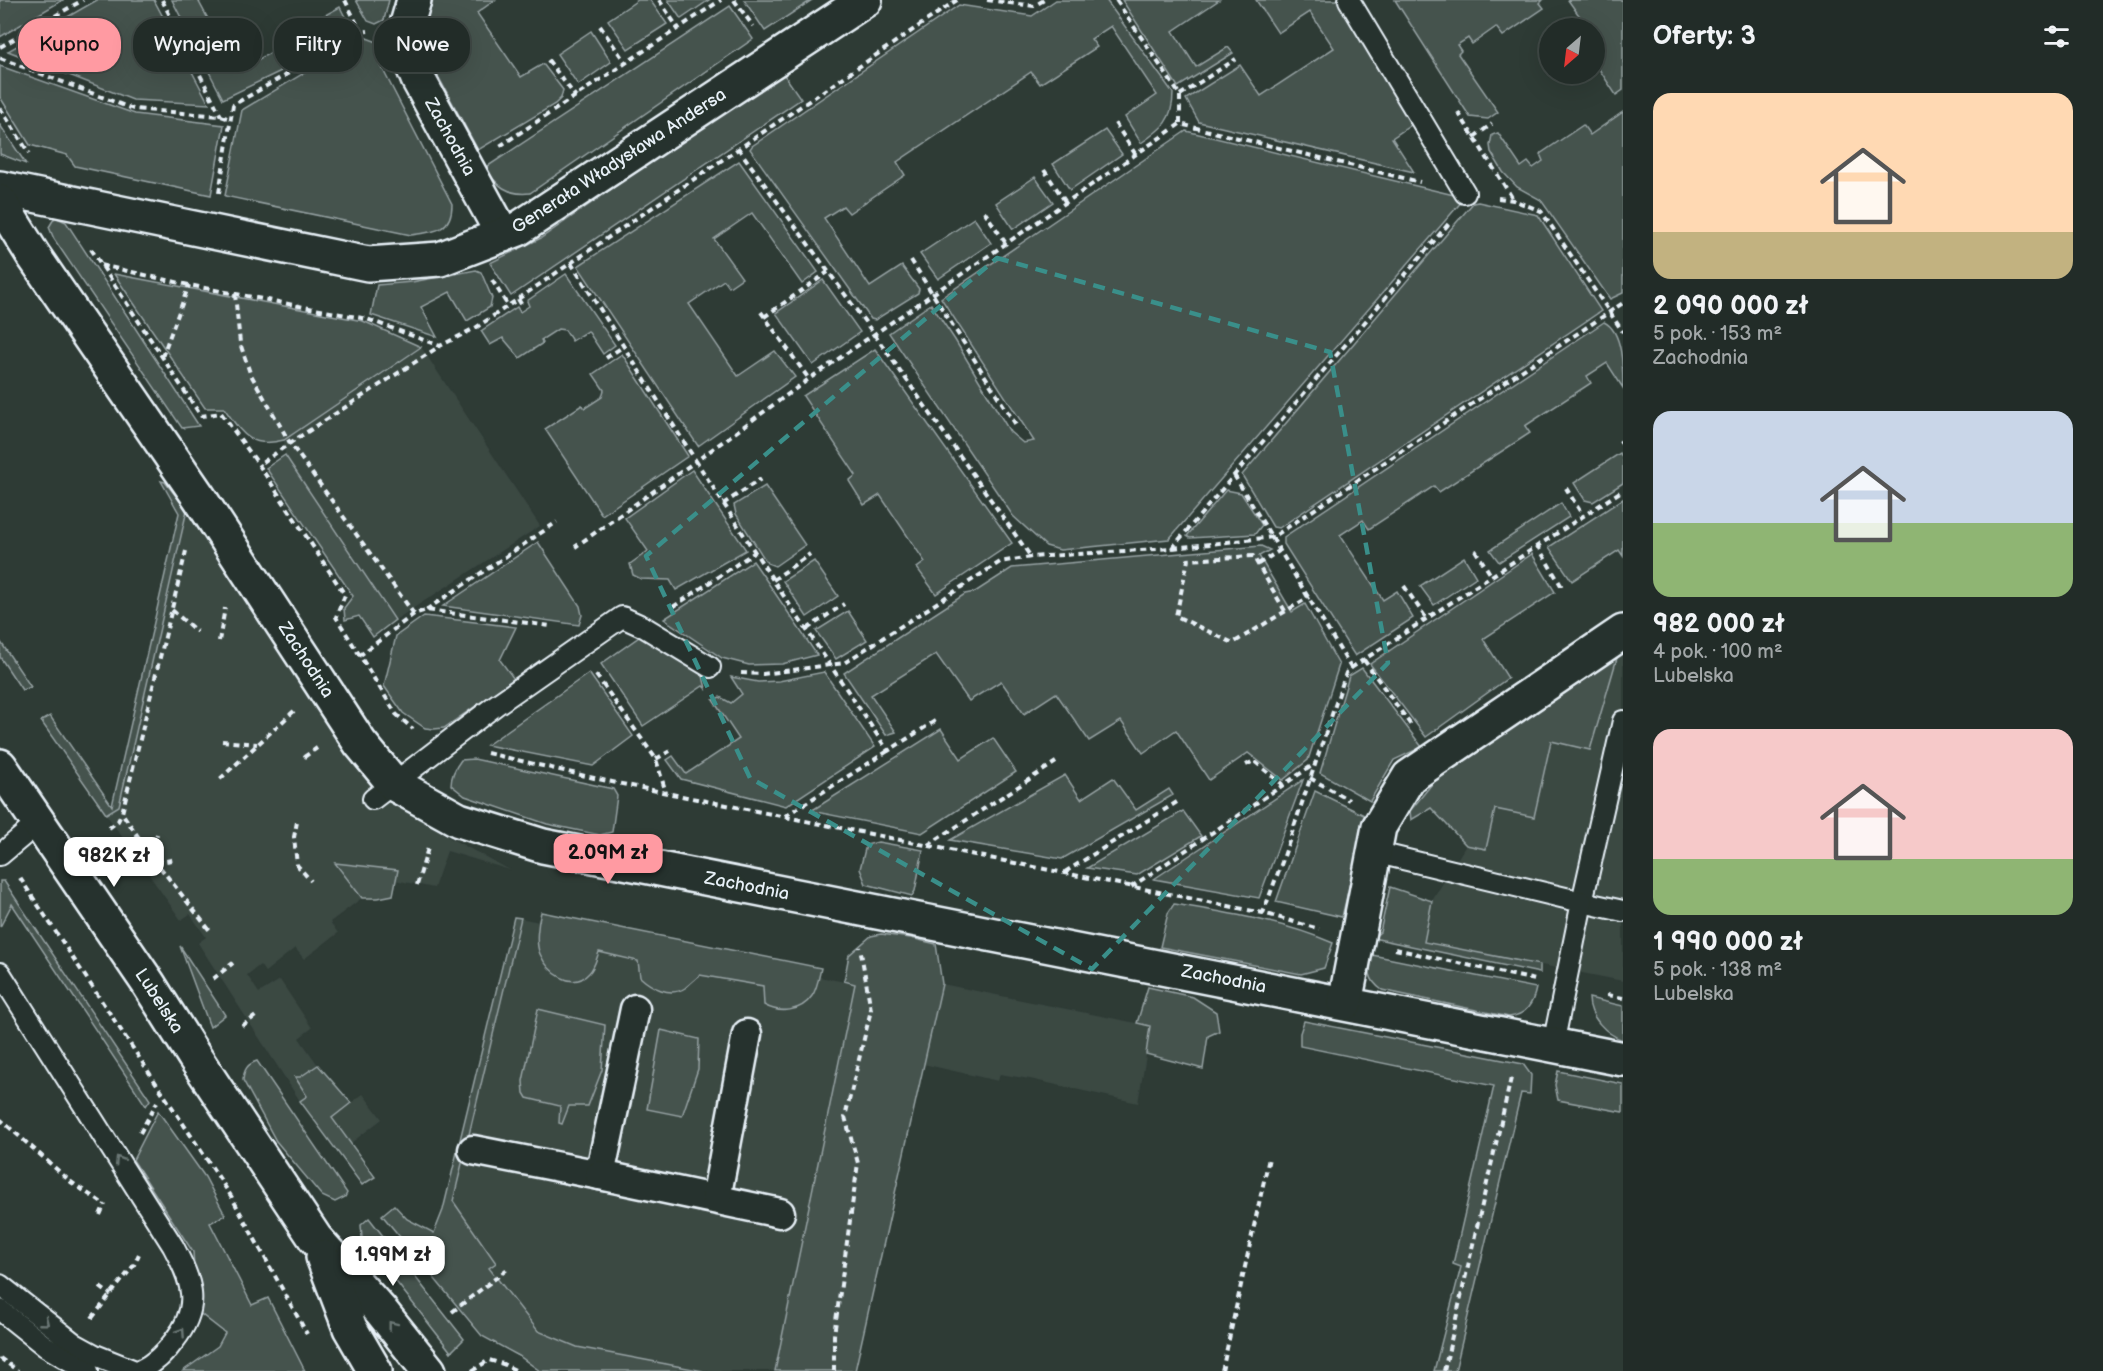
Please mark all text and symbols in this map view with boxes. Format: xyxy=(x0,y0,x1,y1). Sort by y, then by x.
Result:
chip: Kupno xyxy=(18,18,121,72)
chip: Wynajem xyxy=(133,18,262,72)
chip: Filtry xyxy=(274,18,362,72)
chip: Nowe xyxy=(374,18,470,72)
north arrow xyxy=(1539,18,1605,84)
map controls xyxy=(1539,18,1605,84)
icon: filters xyxy=(2040,20,2073,53)
text: Oferty: 3 xyxy=(1653,21,1756,52)
street label: Generała Władysława Andersa xyxy=(508,84,730,238)
street label: Zachodnia xyxy=(420,93,480,180)
icon: home xyxy=(1809,132,1917,240)
text: 2 090 000 zł xyxy=(1653,291,1809,322)
text: 5 pok. · 153 m² xyxy=(1653,322,1782,346)
text: Zachodnia xyxy=(1653,346,1748,370)
icon: home xyxy=(1809,450,1917,558)
text: 982 000 zł xyxy=(1653,609,1785,640)
street label: Zachodnia xyxy=(273,617,338,702)
text: 4 pok. · 100 m² xyxy=(1653,640,1783,664)
text: Lubelska xyxy=(1653,664,1734,688)
icon: home xyxy=(1809,768,1917,876)
pin: 2.09M zł xyxy=(546,834,670,885)
pin: 982K zł xyxy=(59,837,169,888)
text: 2.09M zł xyxy=(568,841,648,865)
text: 982K zł xyxy=(78,844,150,868)
street label: Zachodnia xyxy=(702,867,791,904)
text: 1 990 000 zł xyxy=(1653,927,1803,958)
text: 5 pok. · 138 m² xyxy=(1653,958,1782,982)
street label: Zachodnia xyxy=(1179,960,1268,997)
street label: Lubelska xyxy=(130,965,188,1037)
text: Lubelska xyxy=(1653,982,1734,1006)
one-way arrow xyxy=(115,1155,126,1166)
pin: 1.99M zł xyxy=(331,1236,455,1287)
text: 1.99M zł xyxy=(355,1243,431,1267)
one-way arrow xyxy=(39,1314,50,1325)
one-way arrow xyxy=(389,1321,400,1332)
one-way arrow xyxy=(174,1328,185,1339)

